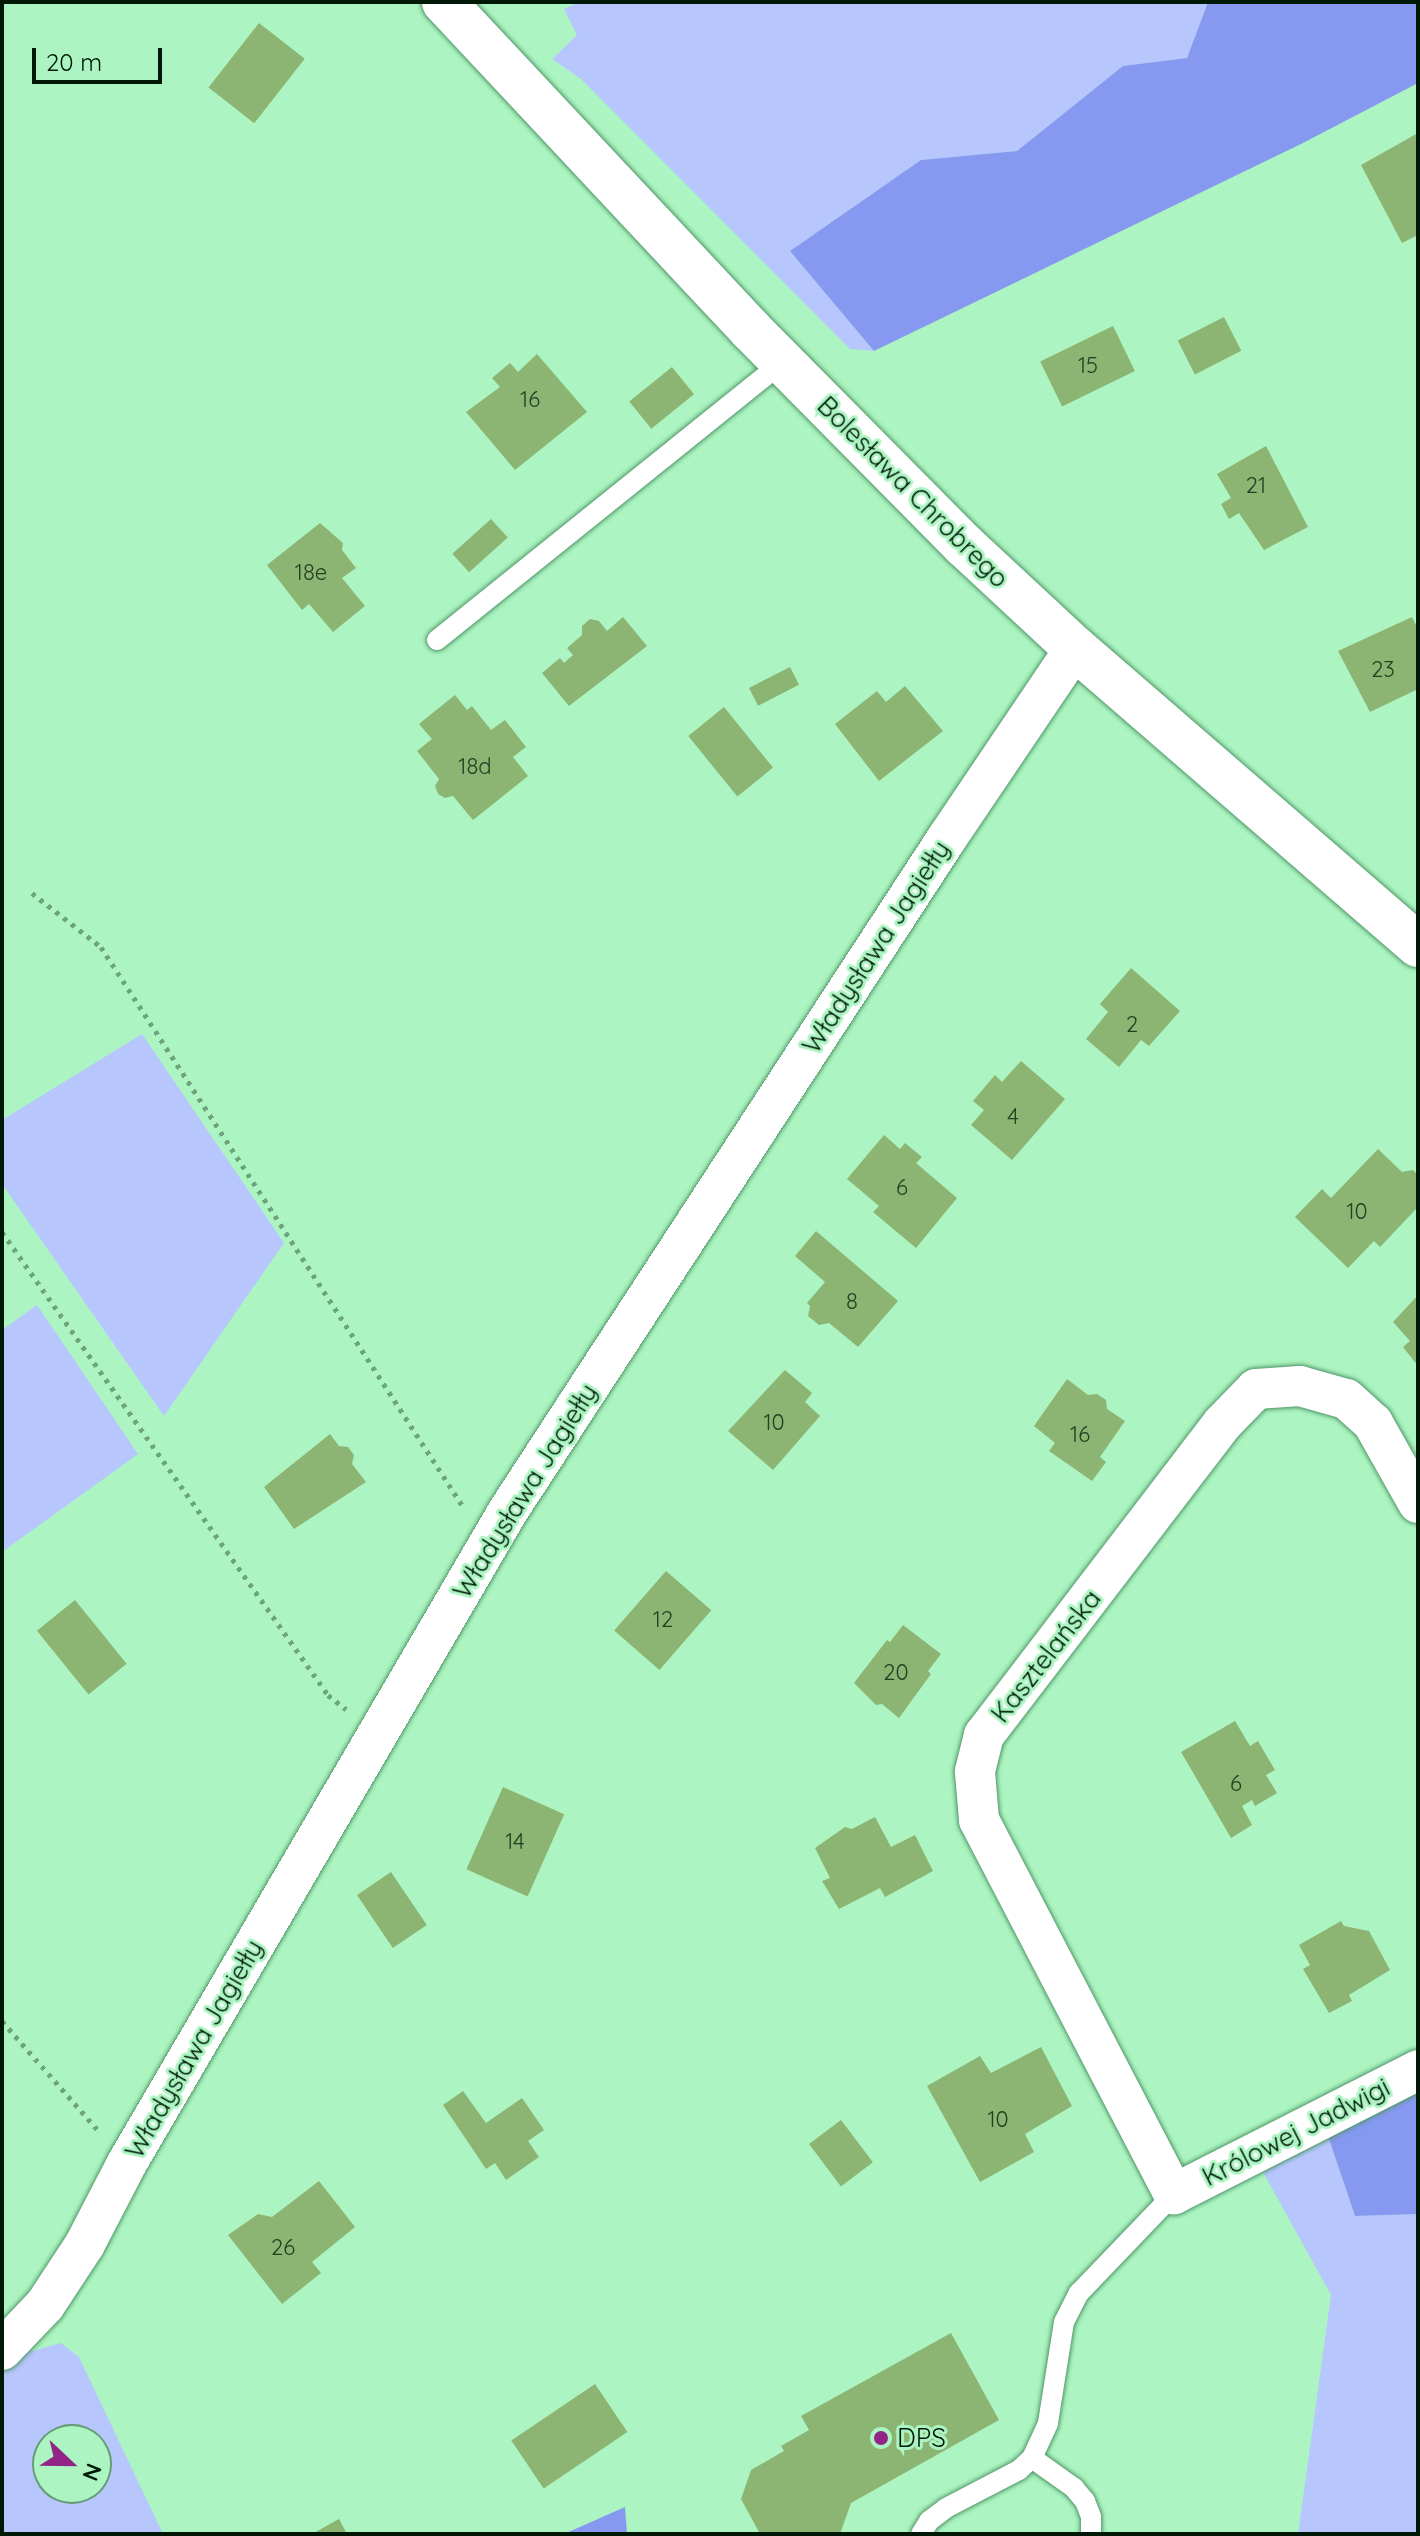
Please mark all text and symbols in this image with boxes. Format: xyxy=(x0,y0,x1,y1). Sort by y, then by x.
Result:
scale bar xyxy=(36,32,166,82)
text: 20 m xyxy=(46,47,102,77)
house number: 15 xyxy=(1078,353,1098,379)
house number: 16 xyxy=(520,387,540,413)
street label: Bolesława Chrobrego xyxy=(811,390,1015,594)
house number: 21 xyxy=(1246,473,1266,499)
house number: 18e xyxy=(295,560,327,586)
house number: 23 xyxy=(1371,657,1395,683)
house number: 18d xyxy=(458,754,492,780)
street label: Władysława Jagiełły xyxy=(796,835,956,1059)
house number: 2 xyxy=(1126,1012,1138,1038)
house number: 4 xyxy=(1007,1104,1019,1130)
house number: 6 xyxy=(896,1175,908,1201)
house number: 10 xyxy=(1346,1199,1368,1225)
house number: 8 xyxy=(846,1289,858,1315)
street label: Władysława Jagiełły xyxy=(446,1378,604,1604)
house number: 10 xyxy=(763,1410,785,1436)
house number: 16 xyxy=(1070,1422,1090,1448)
street label: Kasztelańska xyxy=(985,1583,1107,1729)
house number: 12 xyxy=(653,1607,673,1633)
house number: 20 xyxy=(883,1660,909,1686)
house number: 6 xyxy=(1230,1771,1242,1797)
house number: 14 xyxy=(505,1829,525,1855)
street label: Władysława Jagiełły xyxy=(119,1934,269,2164)
street label: Królowej Jadwigi xyxy=(1197,2071,1395,2193)
house number: 10 xyxy=(987,2107,1009,2133)
house number: 26 xyxy=(271,2235,295,2261)
place label: DPS xyxy=(897,2422,946,2454)
north arrow xyxy=(32,2424,112,2504)
marker: DPS xyxy=(872,2429,890,2447)
text: N xyxy=(76,2459,108,2485)

